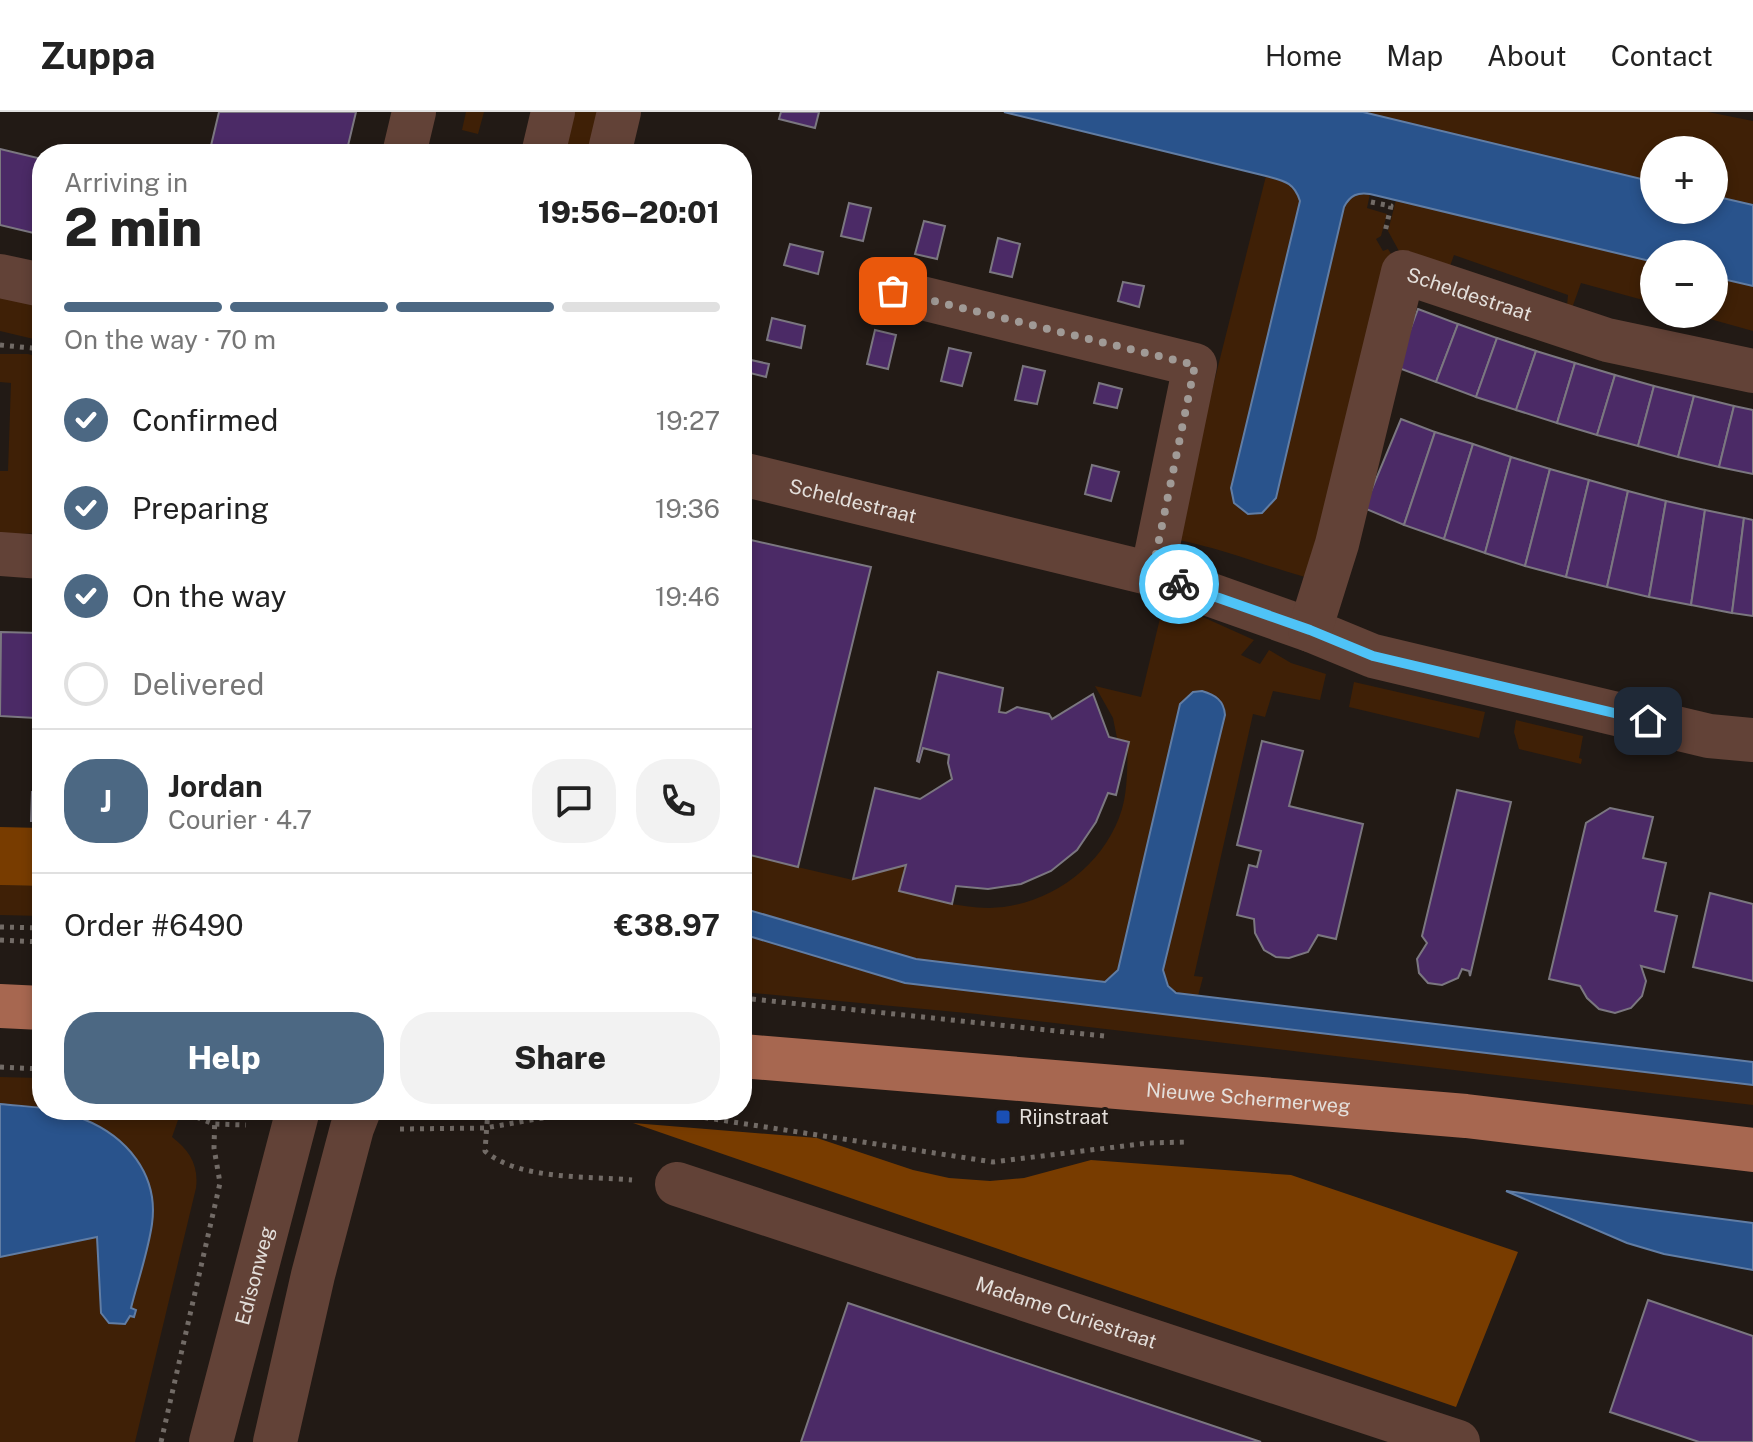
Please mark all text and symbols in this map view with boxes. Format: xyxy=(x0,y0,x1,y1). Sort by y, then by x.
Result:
text: Zuppa xyxy=(40,33,155,78)
text: Home xyxy=(1265,39,1342,72)
text: Map xyxy=(1386,39,1443,72)
text: About xyxy=(1487,39,1567,72)
text: Contact xyxy=(1611,39,1713,72)
map controls xyxy=(1640,136,1728,328)
button: + xyxy=(1640,136,1728,224)
text: Arriving in xyxy=(64,167,188,198)
text: 19:56–20:01 xyxy=(538,194,720,230)
text: 2 min xyxy=(64,197,202,258)
button: − xyxy=(1640,240,1728,328)
pin xyxy=(859,257,927,325)
street label: Scheldestraat xyxy=(1404,262,1535,326)
icon: bag xyxy=(871,269,915,313)
text: On the way · 70 m xyxy=(64,324,276,355)
icon: check xyxy=(64,398,108,442)
text: Confirmed xyxy=(132,402,278,438)
text: 19:27 xyxy=(656,405,720,436)
street label: Scheldestraat xyxy=(787,474,919,528)
icon: check xyxy=(64,486,108,530)
text: Preparing xyxy=(132,490,269,526)
text: 19:36 xyxy=(655,493,720,524)
courier xyxy=(1139,544,1219,624)
icon: bike xyxy=(1157,562,1201,606)
icon: check xyxy=(64,574,108,618)
text: On the way xyxy=(132,578,286,614)
text: 19:46 xyxy=(655,581,720,612)
text: Delivered xyxy=(132,666,264,702)
pin xyxy=(1614,687,1682,755)
icon: home xyxy=(1626,699,1670,743)
button: chat xyxy=(532,759,616,843)
button: phone xyxy=(636,759,720,843)
text: Jordan xyxy=(168,768,263,804)
text: J xyxy=(100,783,112,819)
text: Courier · 4.7 xyxy=(168,804,312,835)
text: Order #6490 xyxy=(64,907,244,943)
text: €38.97 xyxy=(614,907,720,943)
button: Help xyxy=(64,1012,384,1104)
button: Share xyxy=(400,1012,720,1104)
street label: Nieuwe Schermerweg xyxy=(1145,1078,1351,1118)
place label: Rijnstraat xyxy=(1019,1105,1109,1129)
marker: Rijnstraat xyxy=(994,1108,1012,1126)
street label: Edisonweg xyxy=(230,1224,279,1328)
street label: Madame Curiestraat xyxy=(973,1272,1160,1354)

